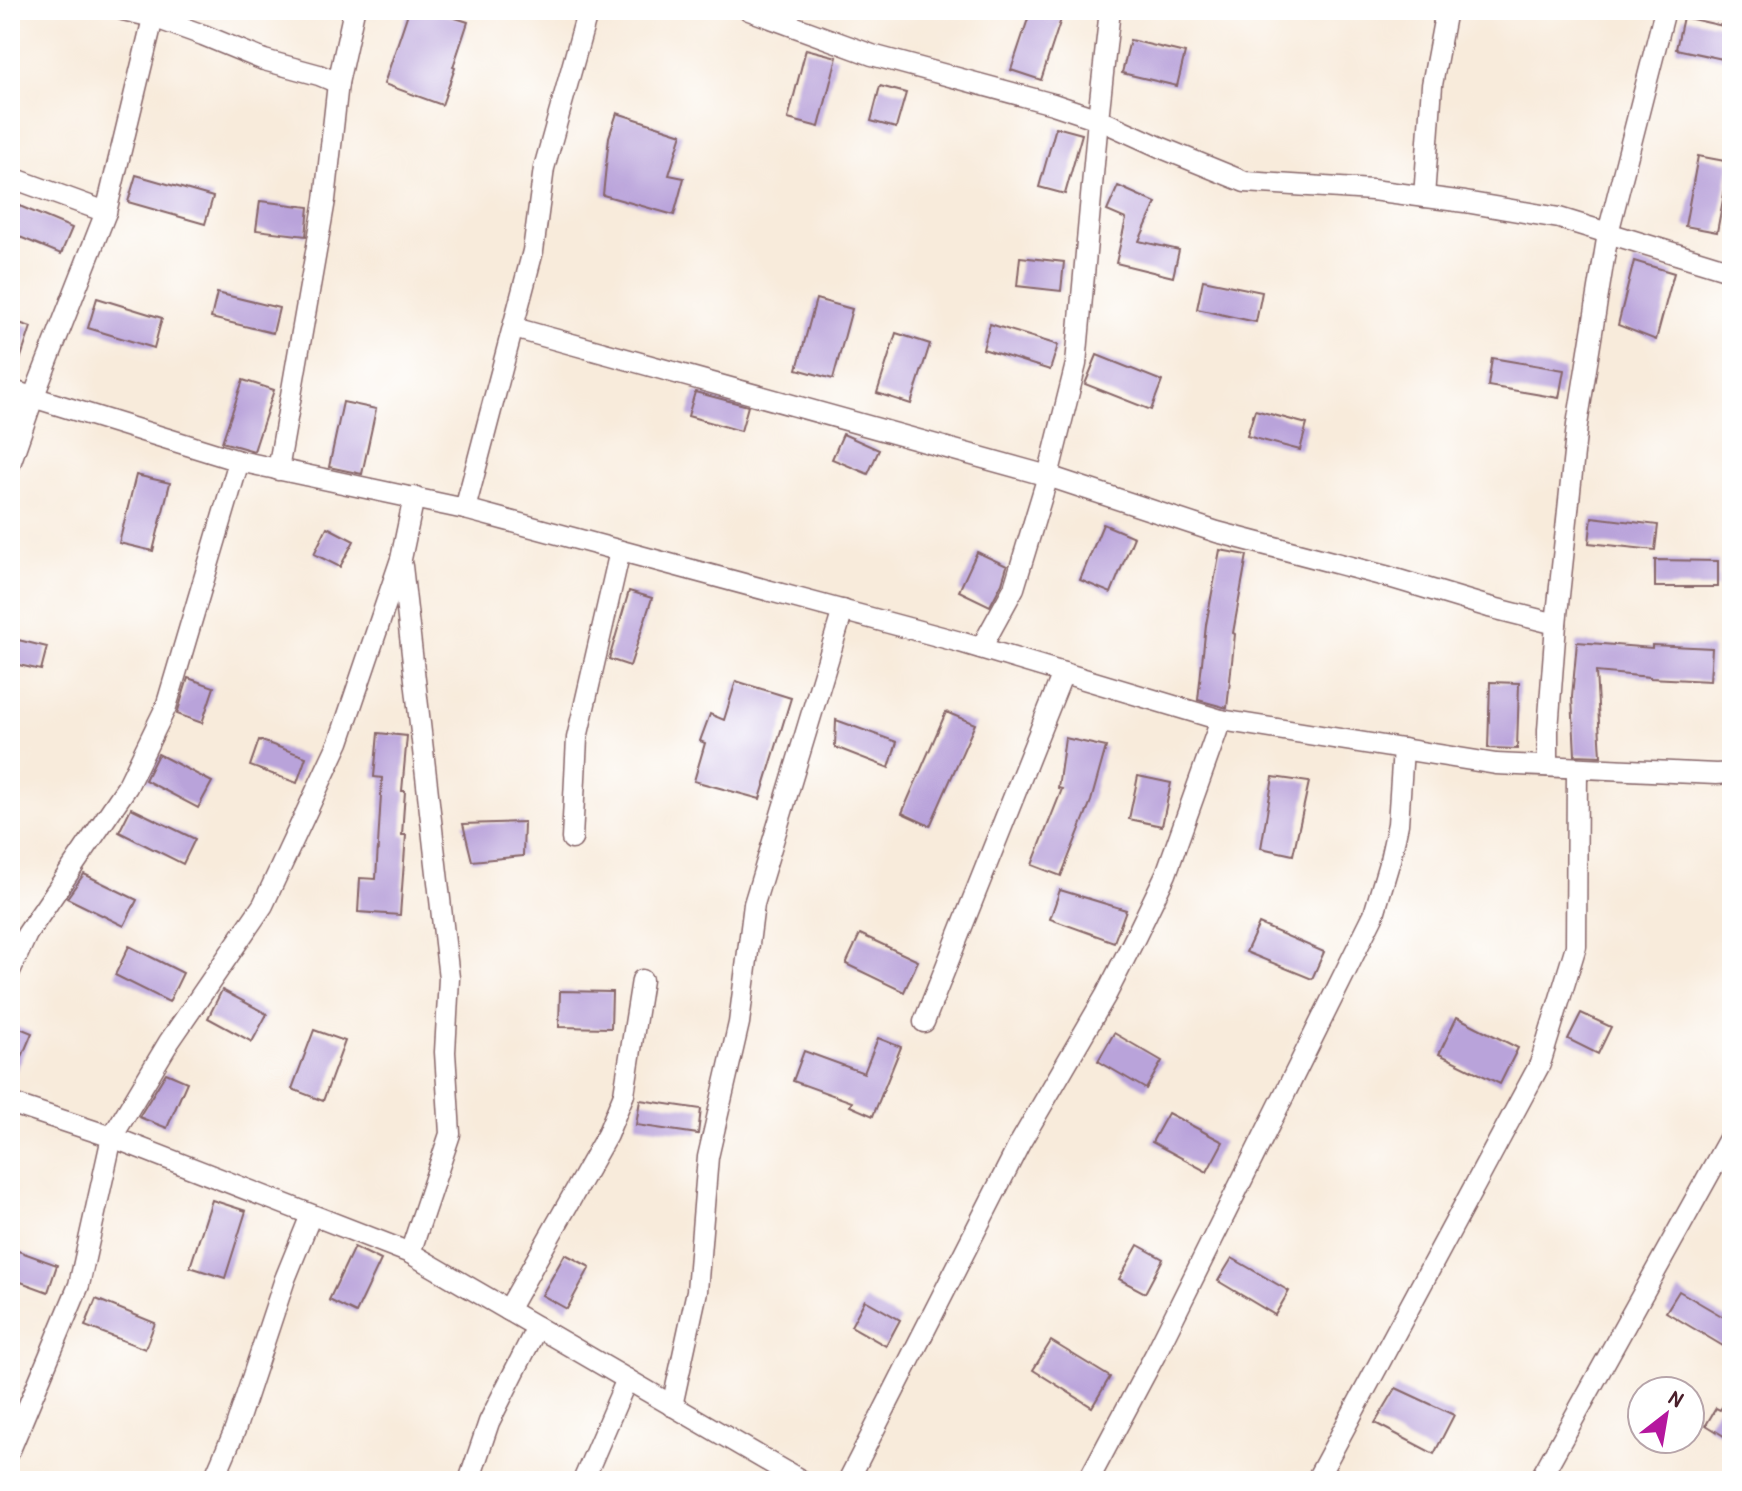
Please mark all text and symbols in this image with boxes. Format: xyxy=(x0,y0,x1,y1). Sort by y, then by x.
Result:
north arrow xyxy=(1626,1375,1706,1455)
text: N xyxy=(1664,1382,1689,1414)

